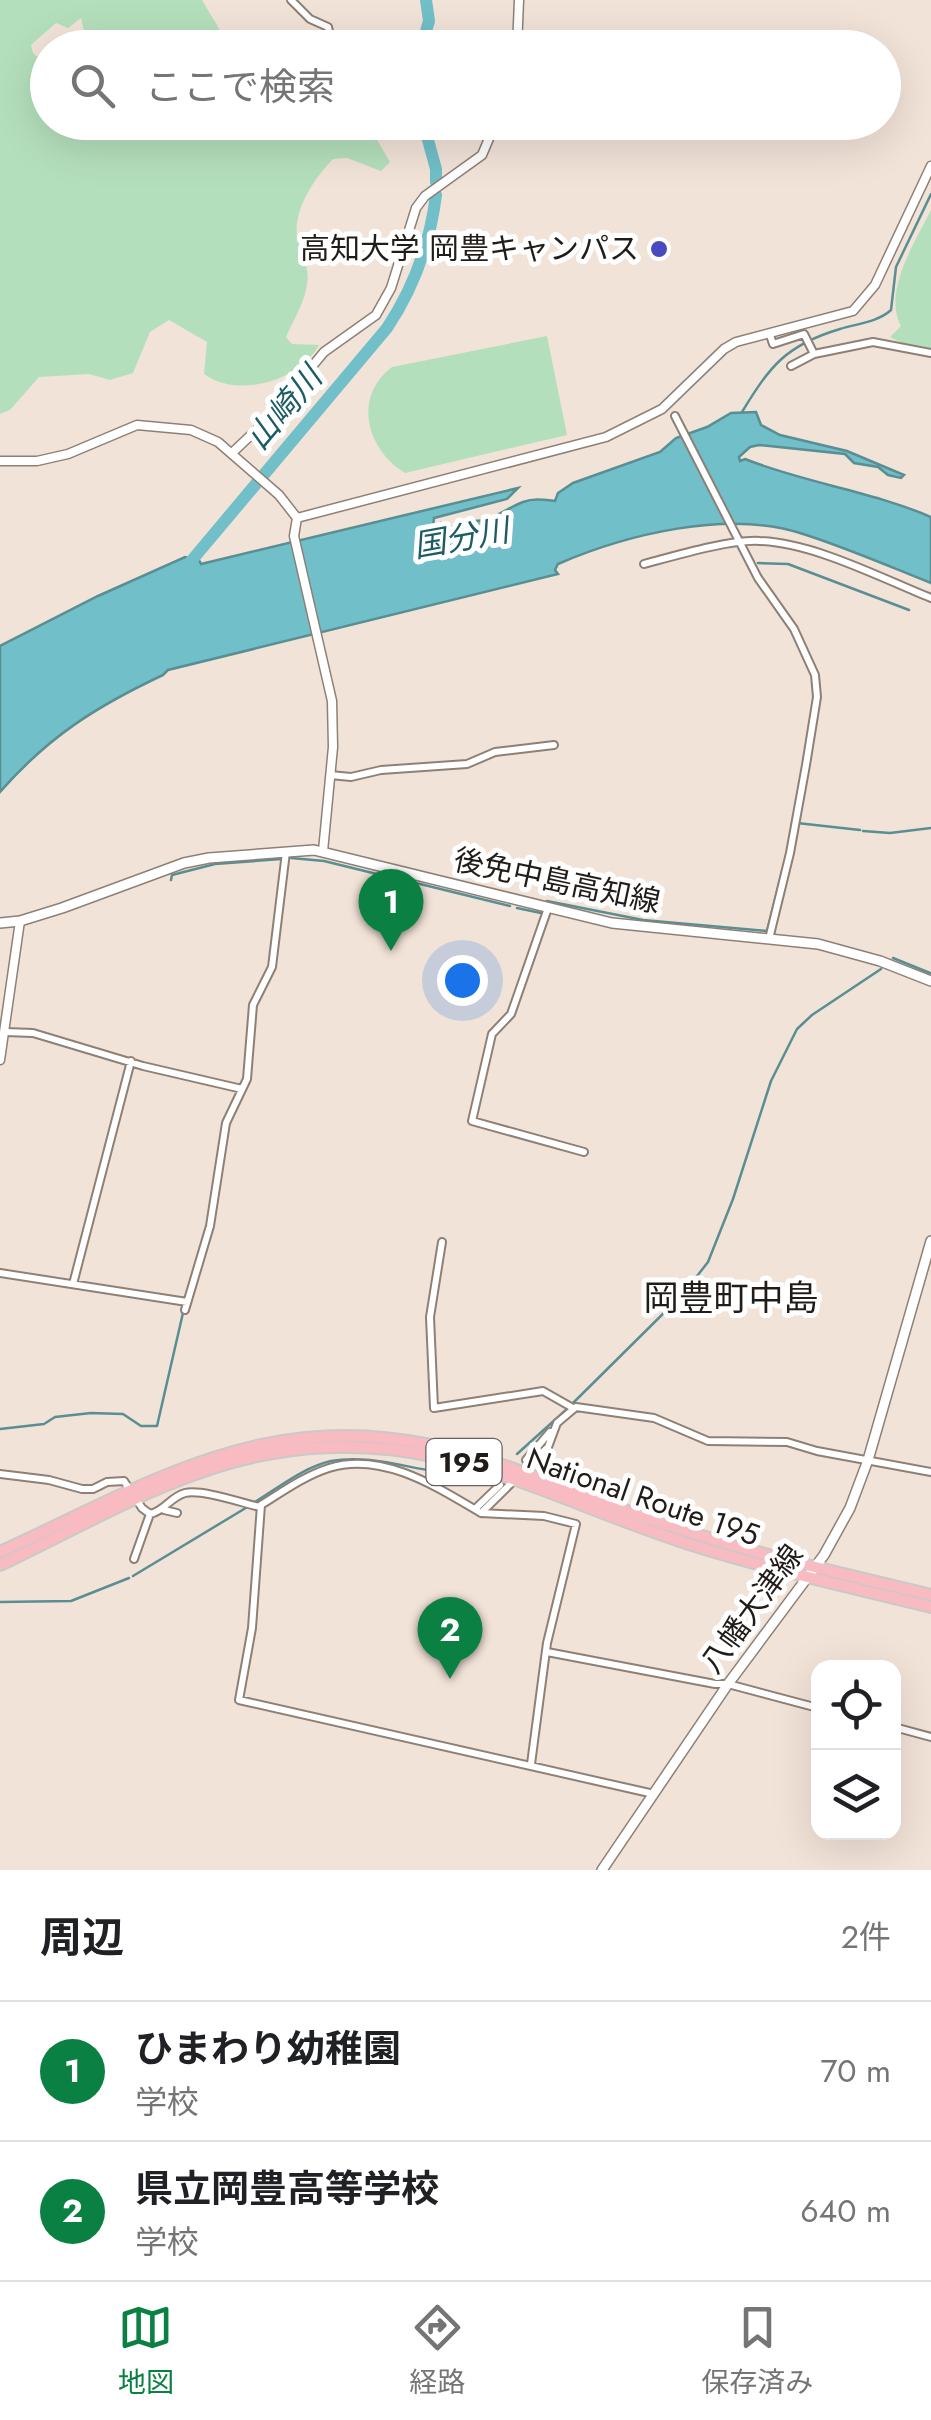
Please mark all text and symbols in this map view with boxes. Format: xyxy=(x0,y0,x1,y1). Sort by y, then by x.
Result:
search box xyxy=(30,30,901,140)
icon: search xyxy=(65,58,120,113)
text: ここで検索 xyxy=(145,59,335,114)
place label: 高知大学 岡豊キャンパス xyxy=(300,227,639,270)
marker: 高知大学 岡豊キャンパス xyxy=(648,238,670,260)
water label: 山崎川 xyxy=(236,354,334,460)
water label: 国分川 xyxy=(410,506,515,569)
street label: 後免中島高知線 xyxy=(450,838,664,923)
pin: 1 xyxy=(358,868,424,951)
your location xyxy=(437,955,488,1006)
district label: 岡豊町中島 xyxy=(643,1273,819,1323)
street label: National Route 195 xyxy=(521,1437,765,1556)
road number: 195 xyxy=(426,1439,502,1485)
street label: 八幡大津線 xyxy=(690,1535,813,1682)
pin: 2 xyxy=(418,1596,482,1679)
map controls xyxy=(811,1660,901,1840)
button: locate xyxy=(811,1660,901,1750)
button: layers xyxy=(811,1750,901,1840)
text: 周辺 xyxy=(40,1907,124,1968)
text: 2件 xyxy=(841,1914,891,1960)
text: ひまわり幼稚園 xyxy=(135,2021,401,2076)
text: 1 xyxy=(64,2048,81,2094)
text: 70 m xyxy=(820,2048,891,2094)
text: 学校 xyxy=(135,2079,199,2125)
text: 県立岡豊高等学校 xyxy=(135,2161,439,2216)
text: 2 xyxy=(62,2188,83,2234)
text: 640 m xyxy=(800,2188,891,2234)
text: 学校 xyxy=(135,2219,199,2265)
tab: 地図 xyxy=(118,2300,174,2403)
tab: 経路 xyxy=(409,2300,465,2403)
tab: 保存済み xyxy=(701,2300,813,2403)

